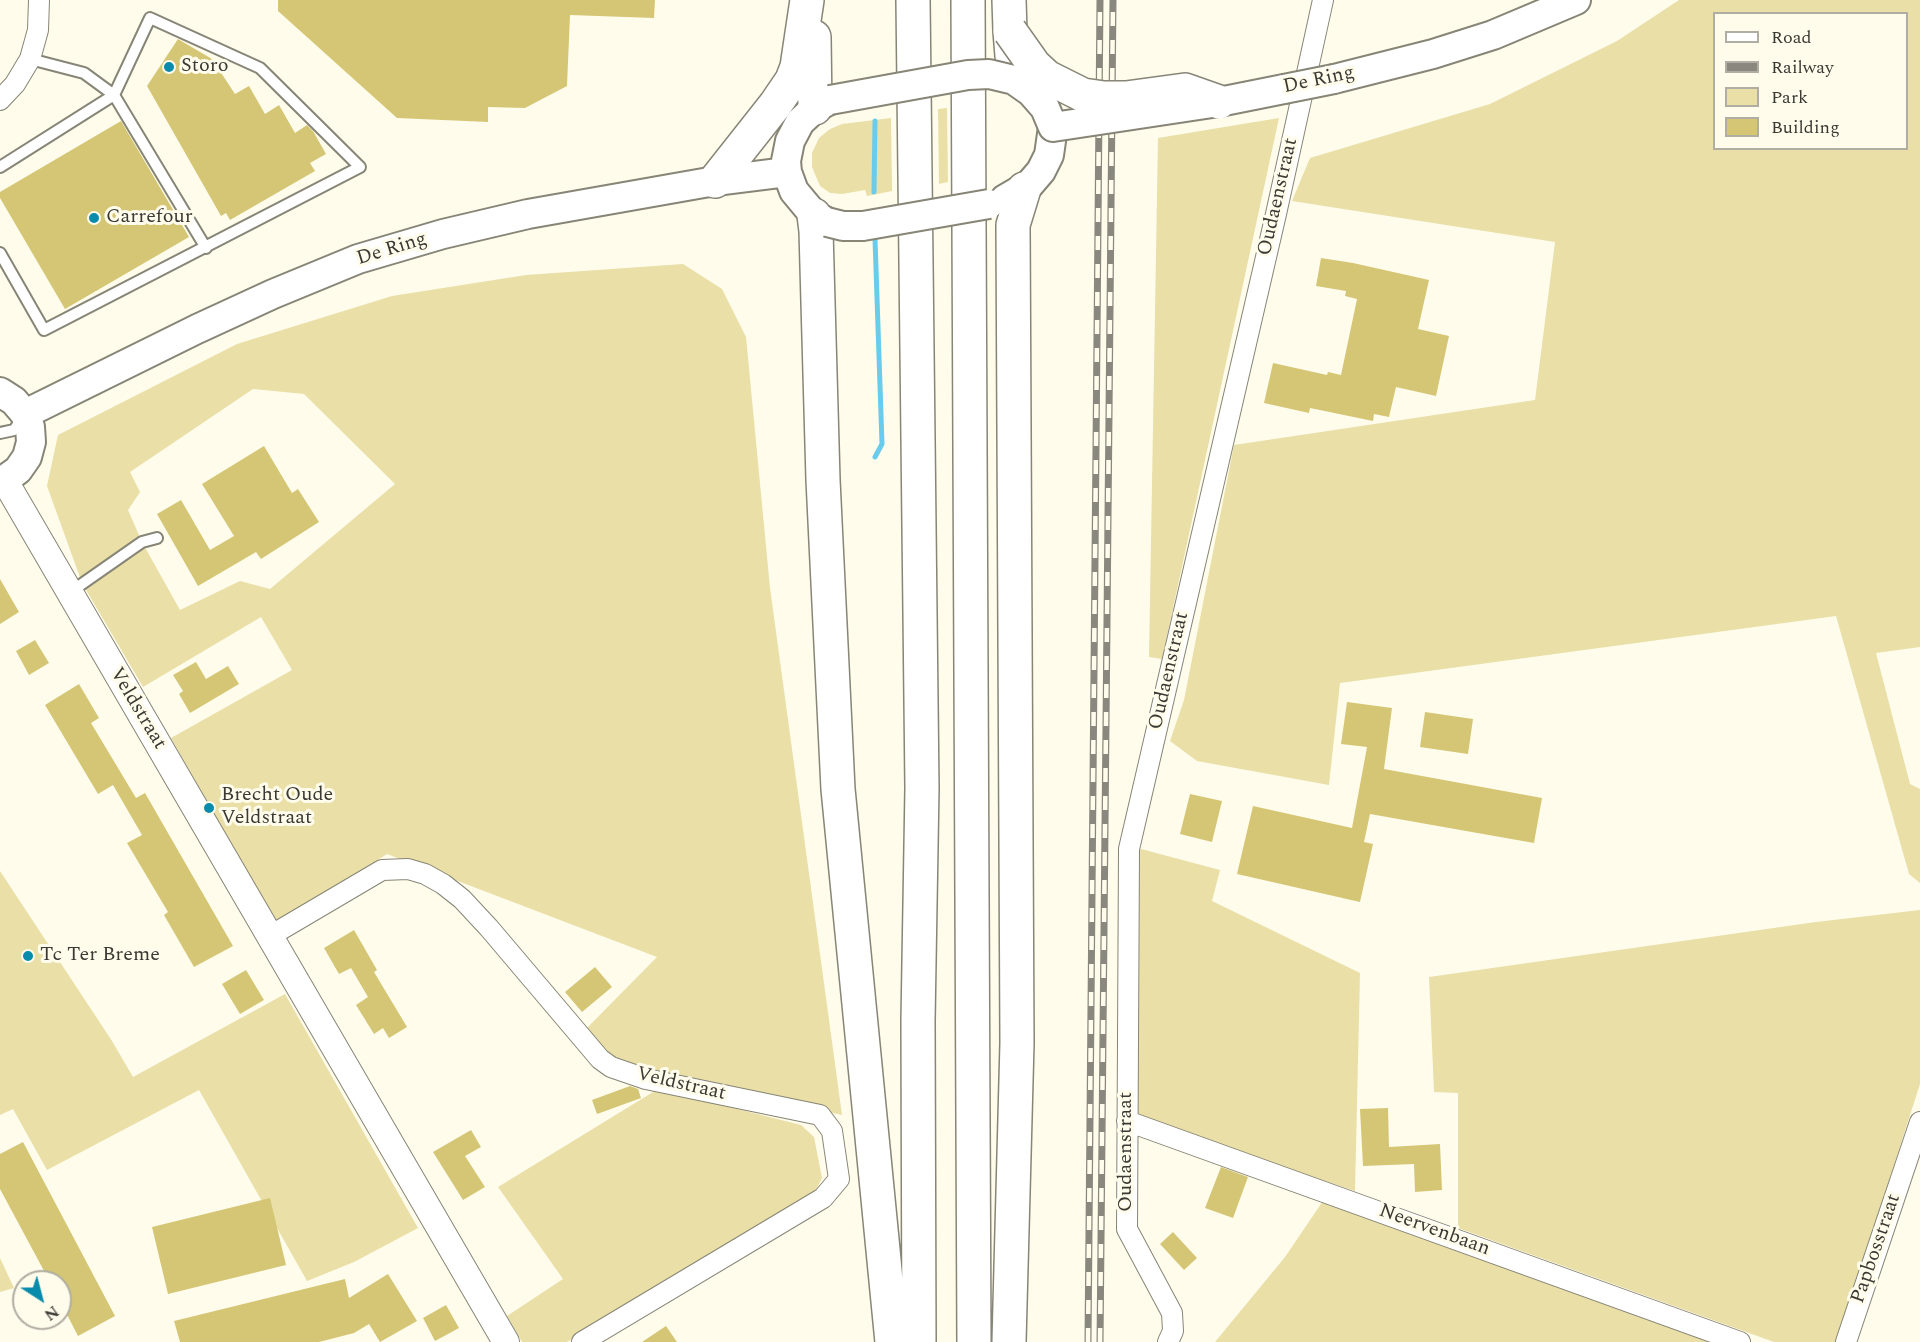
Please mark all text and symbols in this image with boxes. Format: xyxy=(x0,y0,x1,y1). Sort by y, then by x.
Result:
legend xyxy=(1713,12,1908,150)
text: Road xyxy=(1771,24,1812,51)
text: Railway xyxy=(1771,54,1834,81)
place label: Storo xyxy=(181,55,228,79)
marker: Storo xyxy=(162,60,176,74)
street label: De Ring xyxy=(1281,62,1357,100)
text: Park xyxy=(1771,84,1808,111)
text: Building xyxy=(1771,114,1840,141)
street label: Oudaenstraat xyxy=(1254,136,1304,258)
place label: Carrefour xyxy=(106,206,193,230)
marker: Carrefour xyxy=(87,211,101,225)
street label: De Ring xyxy=(354,228,430,272)
street label: Oudaenstraat xyxy=(1145,610,1195,732)
street label: Veldstraat xyxy=(103,664,171,754)
place label: Brecht Oude Veldstraat xyxy=(221,784,333,831)
marker: Brecht Oude Veldstraat xyxy=(202,801,216,815)
place label: Tc Ter Breme xyxy=(40,944,160,968)
marker: Tc Ter Breme xyxy=(21,949,35,963)
street label: Veldstraat xyxy=(634,1063,728,1107)
street label: Oudaenstraat xyxy=(1115,1092,1139,1212)
street label: Papbosstraat xyxy=(1847,1191,1907,1307)
street label: Neervenbaan xyxy=(1375,1200,1493,1262)
north arrow xyxy=(12,1270,72,1330)
text: N xyxy=(39,1299,64,1326)

